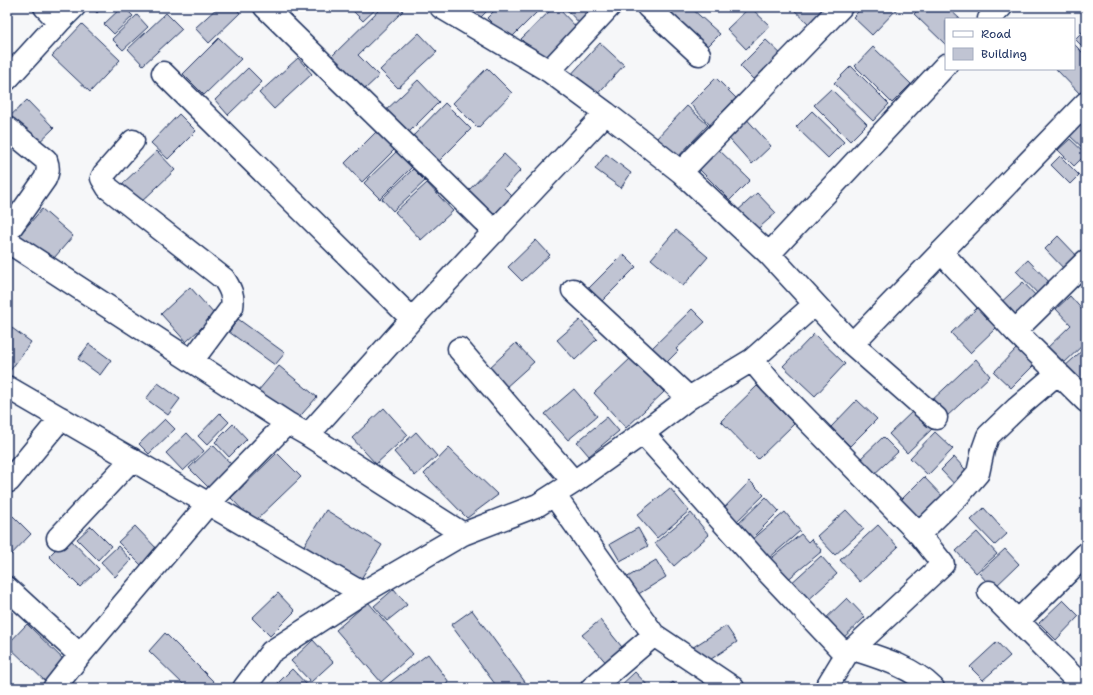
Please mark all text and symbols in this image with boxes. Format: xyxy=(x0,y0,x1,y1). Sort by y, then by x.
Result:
legend xyxy=(945,18,1075,70)
text: Road xyxy=(981,26,1012,42)
text: Building xyxy=(981,46,1027,62)

